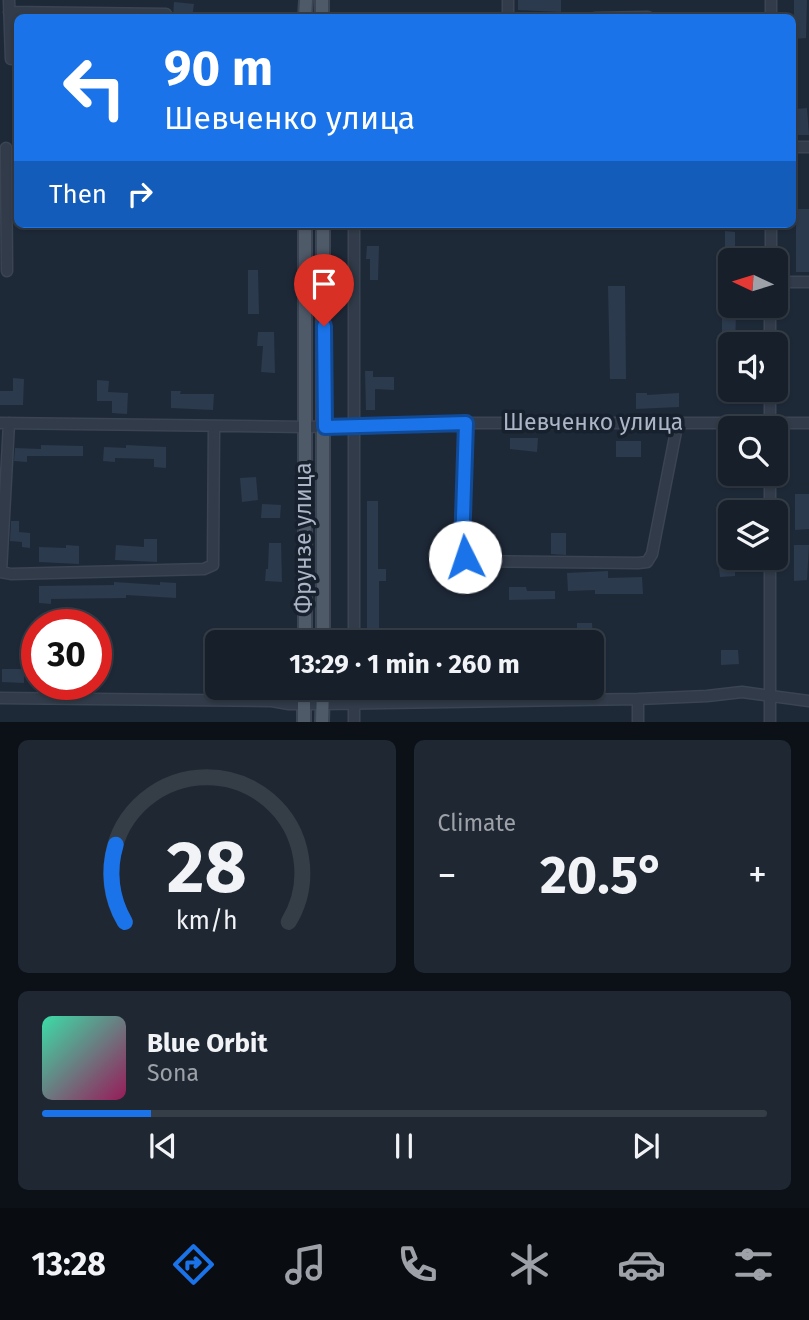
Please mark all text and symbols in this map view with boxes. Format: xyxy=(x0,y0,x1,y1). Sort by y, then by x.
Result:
text: 90 m xyxy=(164,39,273,98)
icon: left xyxy=(49,42,140,133)
text: Шевченко улица xyxy=(164,99,415,137)
icon: right xyxy=(121,175,159,213)
text: Then xyxy=(49,179,107,210)
north arrow xyxy=(718,248,788,318)
map controls xyxy=(718,248,788,570)
pin xyxy=(294,254,354,326)
icon: arrive xyxy=(305,265,343,303)
button: sound xyxy=(718,332,788,402)
street label: Шевченко улица xyxy=(503,408,683,436)
button: search xyxy=(718,416,788,486)
street label: Фрунзе улица xyxy=(289,462,317,614)
button: layers xyxy=(718,500,788,570)
position arrow xyxy=(428,520,502,594)
speed limit sign: 30 xyxy=(21,609,112,700)
text: 13:29 · 1 min · 260 m xyxy=(289,649,520,680)
text: Climate xyxy=(438,809,516,837)
text: 28 xyxy=(167,825,247,912)
text: 20.5° xyxy=(540,844,665,907)
text: − xyxy=(438,852,457,898)
text: + xyxy=(748,852,767,898)
text: km/h xyxy=(176,906,238,936)
text: Blue Orbit xyxy=(147,1028,267,1059)
text: Sona xyxy=(147,1059,199,1087)
icon: previous xyxy=(144,1127,182,1165)
icon: pause xyxy=(385,1127,423,1165)
icon: next xyxy=(627,1127,665,1165)
icon: directions xyxy=(169,1240,218,1289)
icon: music xyxy=(281,1240,330,1289)
icon: phone xyxy=(393,1240,442,1289)
icon: climate xyxy=(505,1240,554,1289)
icon: car xyxy=(617,1240,666,1289)
icon: filters xyxy=(729,1240,778,1289)
text: 13:28 xyxy=(31,1245,106,1283)

